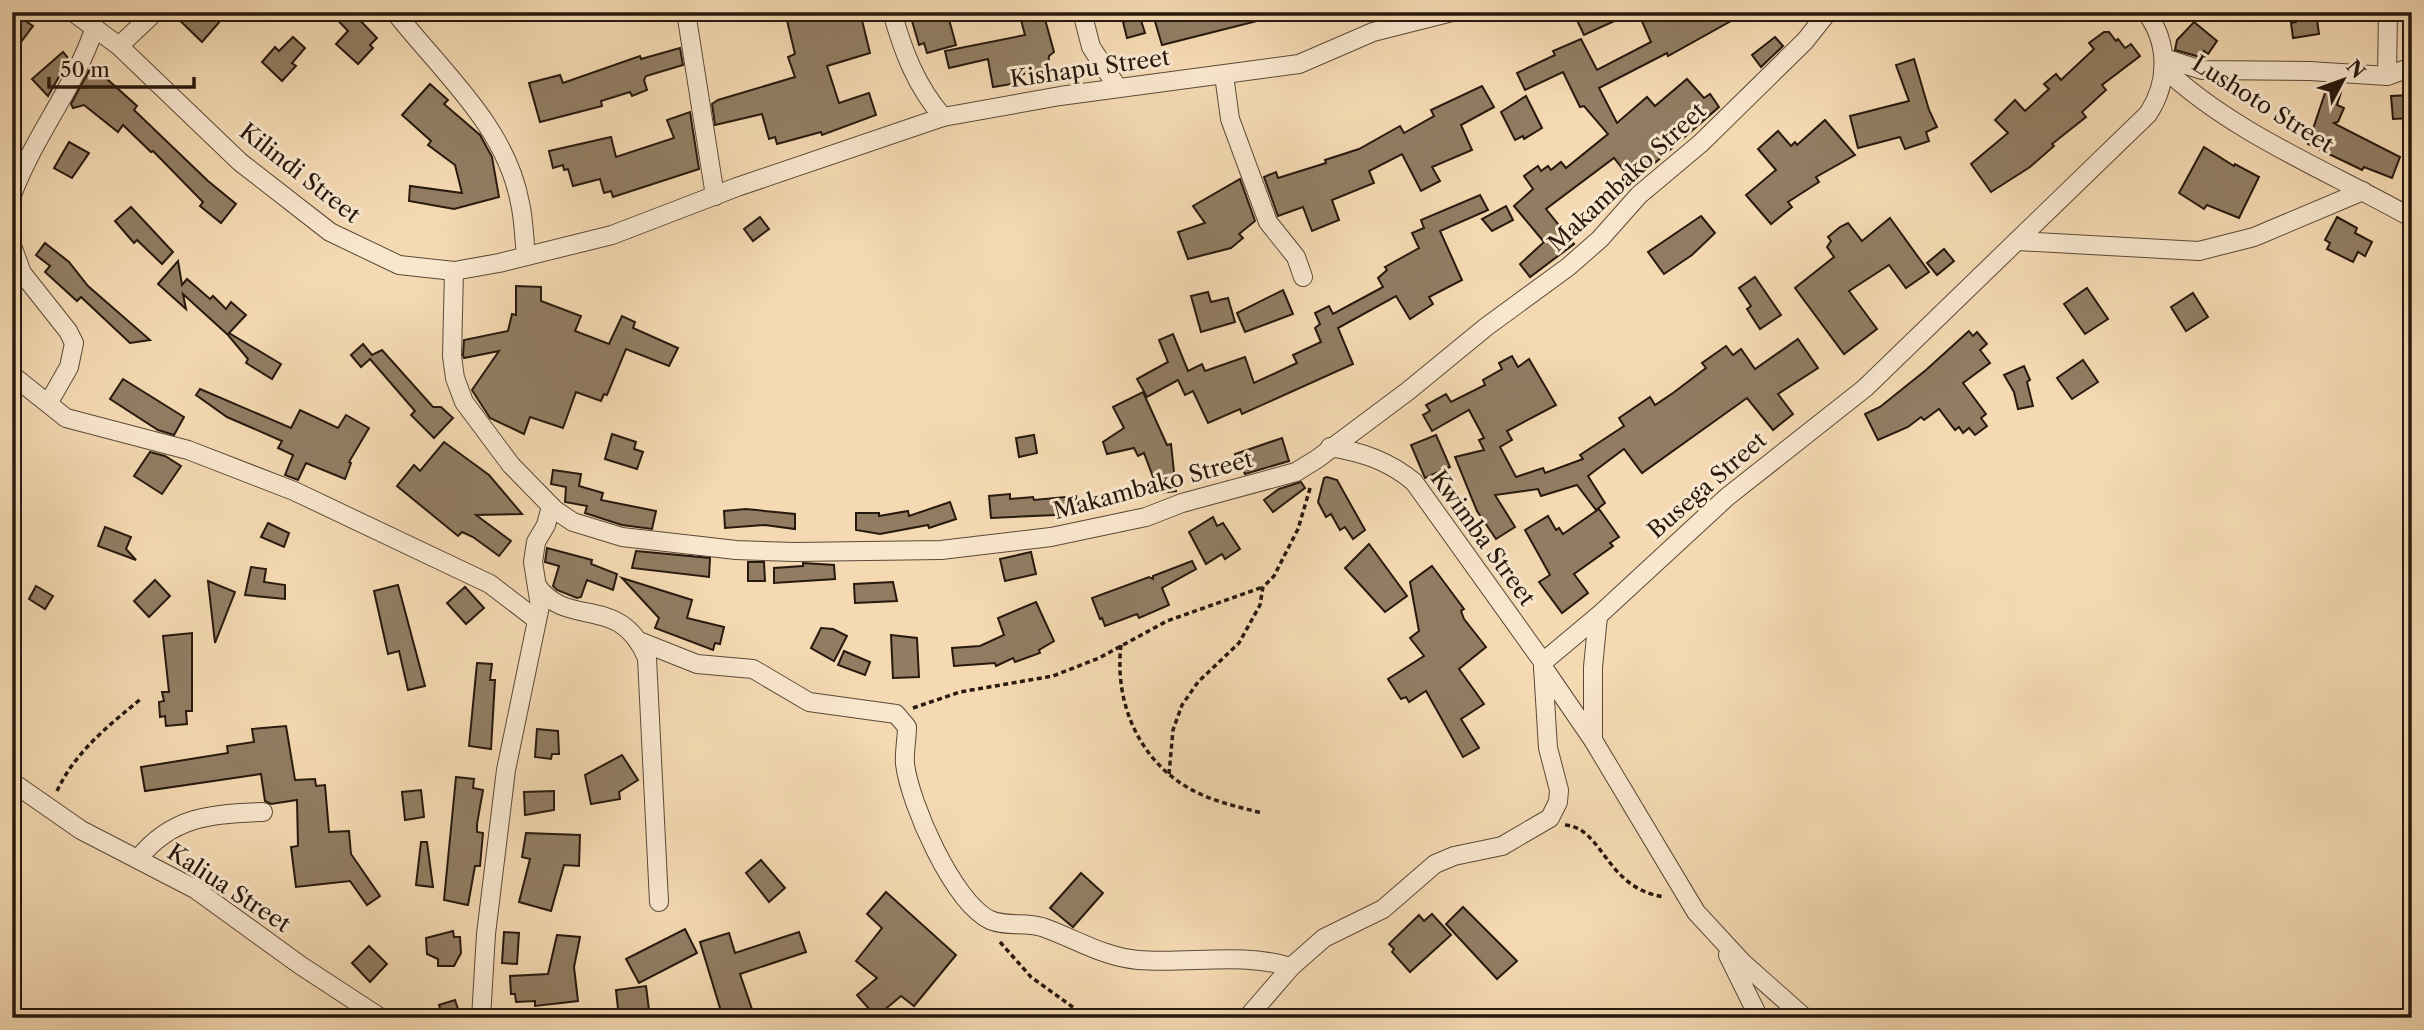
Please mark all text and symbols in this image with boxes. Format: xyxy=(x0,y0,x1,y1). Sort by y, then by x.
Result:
street label: Kishapu Street xyxy=(1008,43,1172,93)
scale bar xyxy=(49,46,194,90)
north arrow xyxy=(2308,46,2378,116)
street label: Lushoto Street xyxy=(2187,49,2339,159)
text: N xyxy=(2341,55,2370,83)
text: 50 m xyxy=(60,57,110,82)
street label: Makambako Street xyxy=(1542,97,1712,257)
street label: Kilindi Street xyxy=(234,117,366,229)
street label: Busega Street xyxy=(1642,426,1772,544)
street label: Makambako Street xyxy=(1050,445,1256,525)
street label: Kwimba Street xyxy=(1425,465,1541,611)
street label: Kaliua Street xyxy=(162,838,296,938)

